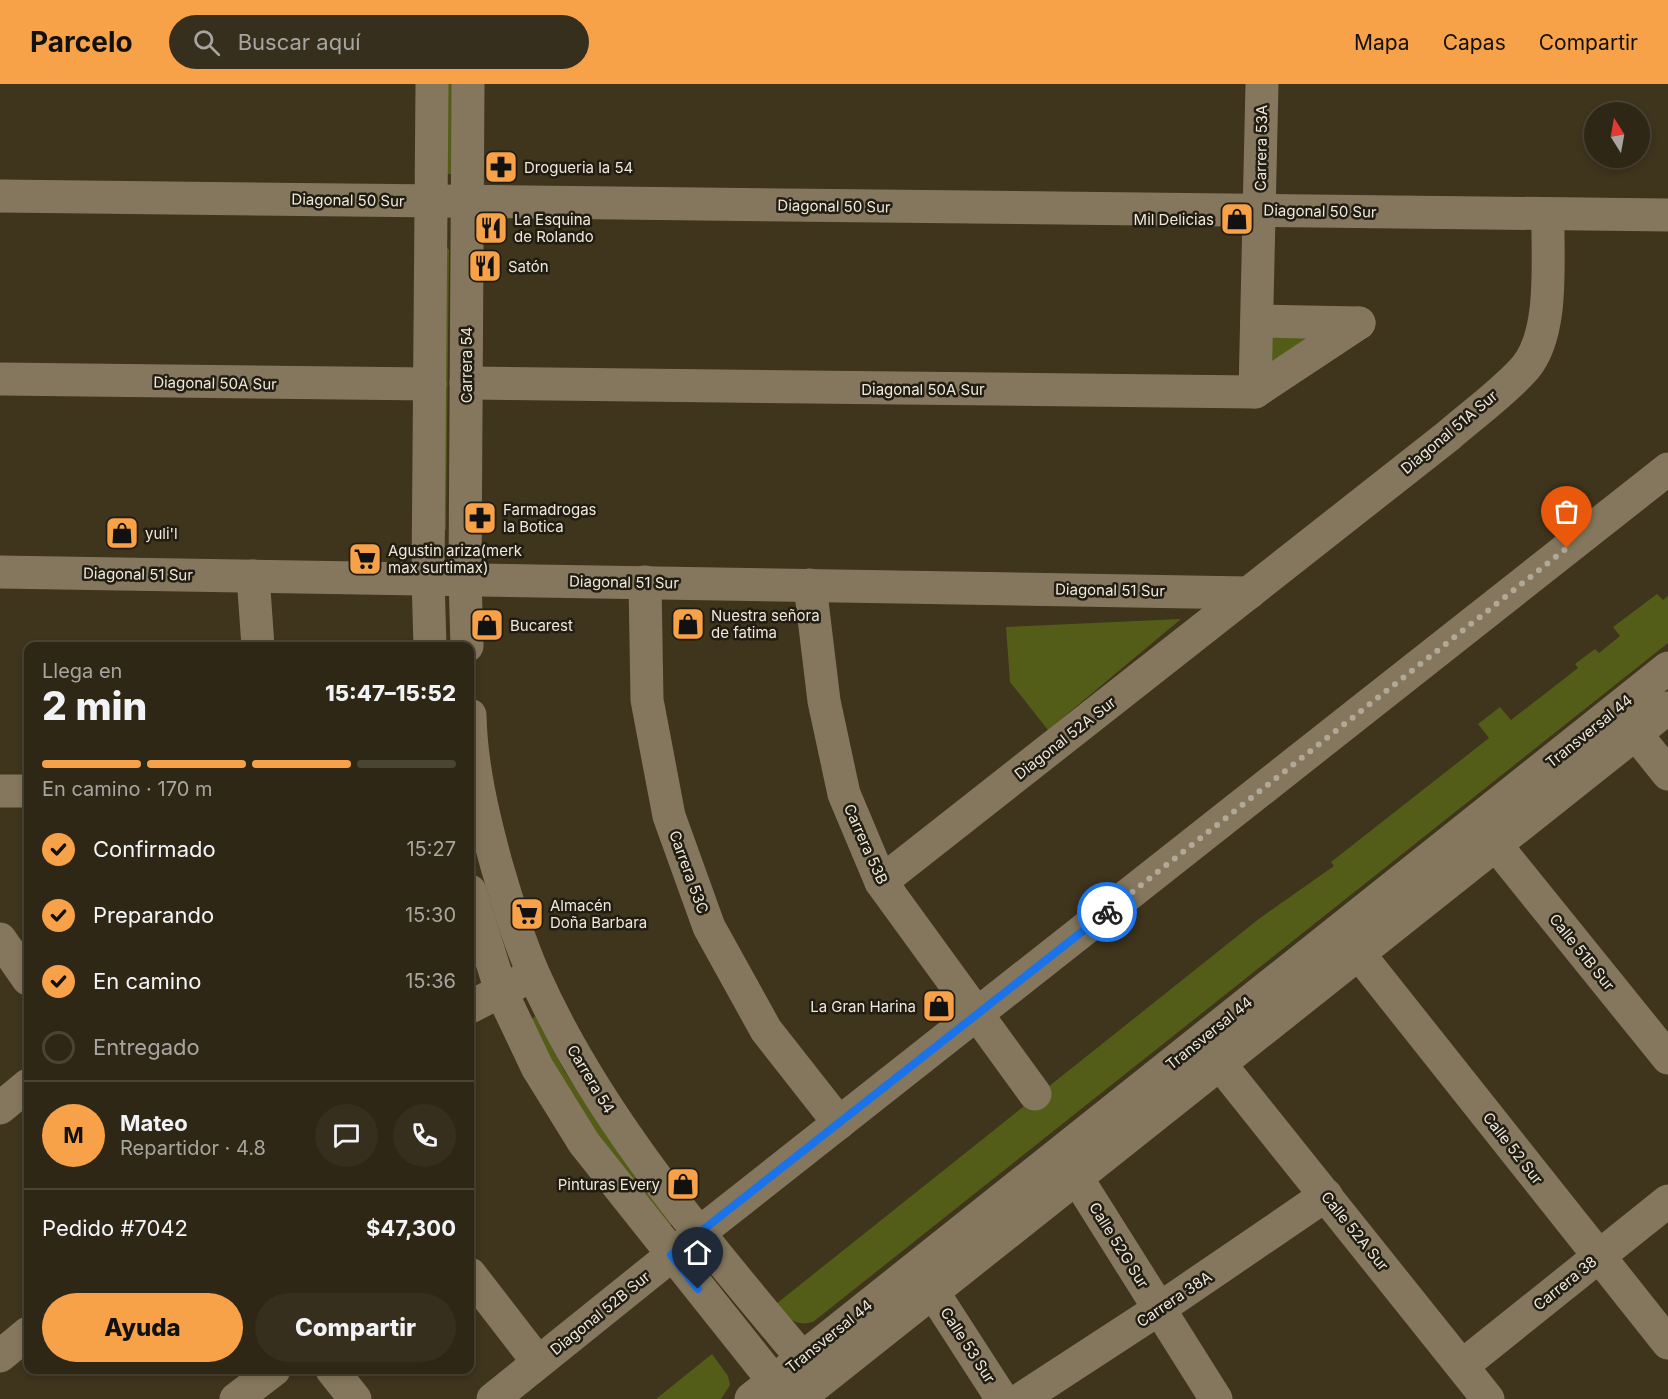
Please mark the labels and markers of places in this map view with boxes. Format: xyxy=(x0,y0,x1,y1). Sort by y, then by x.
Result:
pharmacy icon: Drogueria la 54 xyxy=(483,149,519,185)
place label: Drogueria la 54 xyxy=(524,158,633,177)
shop icon: Mil Delicias xyxy=(1219,201,1255,237)
restaurant icon: La Esquina de Rolando xyxy=(473,210,509,246)
place label: La Esquina de Rolando xyxy=(514,210,594,246)
place label: Mil Delicias xyxy=(1134,210,1214,229)
restaurant icon: Satón xyxy=(467,248,503,284)
place label: Satón xyxy=(508,257,549,276)
pin xyxy=(1541,486,1592,548)
pharmacy icon: Farmadrogas la Botica xyxy=(462,500,498,536)
place label: Farmadrogas la Botica xyxy=(503,500,597,536)
shop icon: yuli'l xyxy=(104,515,140,551)
place label: yuli'l xyxy=(145,524,178,543)
supermarket icon: Agustin ariza(merk max surtimax) xyxy=(347,541,383,577)
place label: Agustin ariza(merk max surtimax) xyxy=(388,541,523,577)
shop icon: Nuestra señora de fatima xyxy=(670,606,706,642)
place label: Nuestra señora de fatima xyxy=(711,606,820,642)
shop icon: Bucarest xyxy=(469,607,505,643)
place label: Bucarest xyxy=(510,616,573,635)
supermarket icon: Almacén Doña Barbara xyxy=(509,896,545,932)
place label: Almacén Doña Barbara xyxy=(550,896,647,932)
shop icon: La Gran Harina xyxy=(921,988,957,1024)
place label: La Gran Harina xyxy=(810,997,916,1016)
shop icon: Pinturas Every xyxy=(665,1166,701,1202)
place label: Pinturas Every xyxy=(558,1175,661,1194)
pin xyxy=(672,1227,723,1289)

